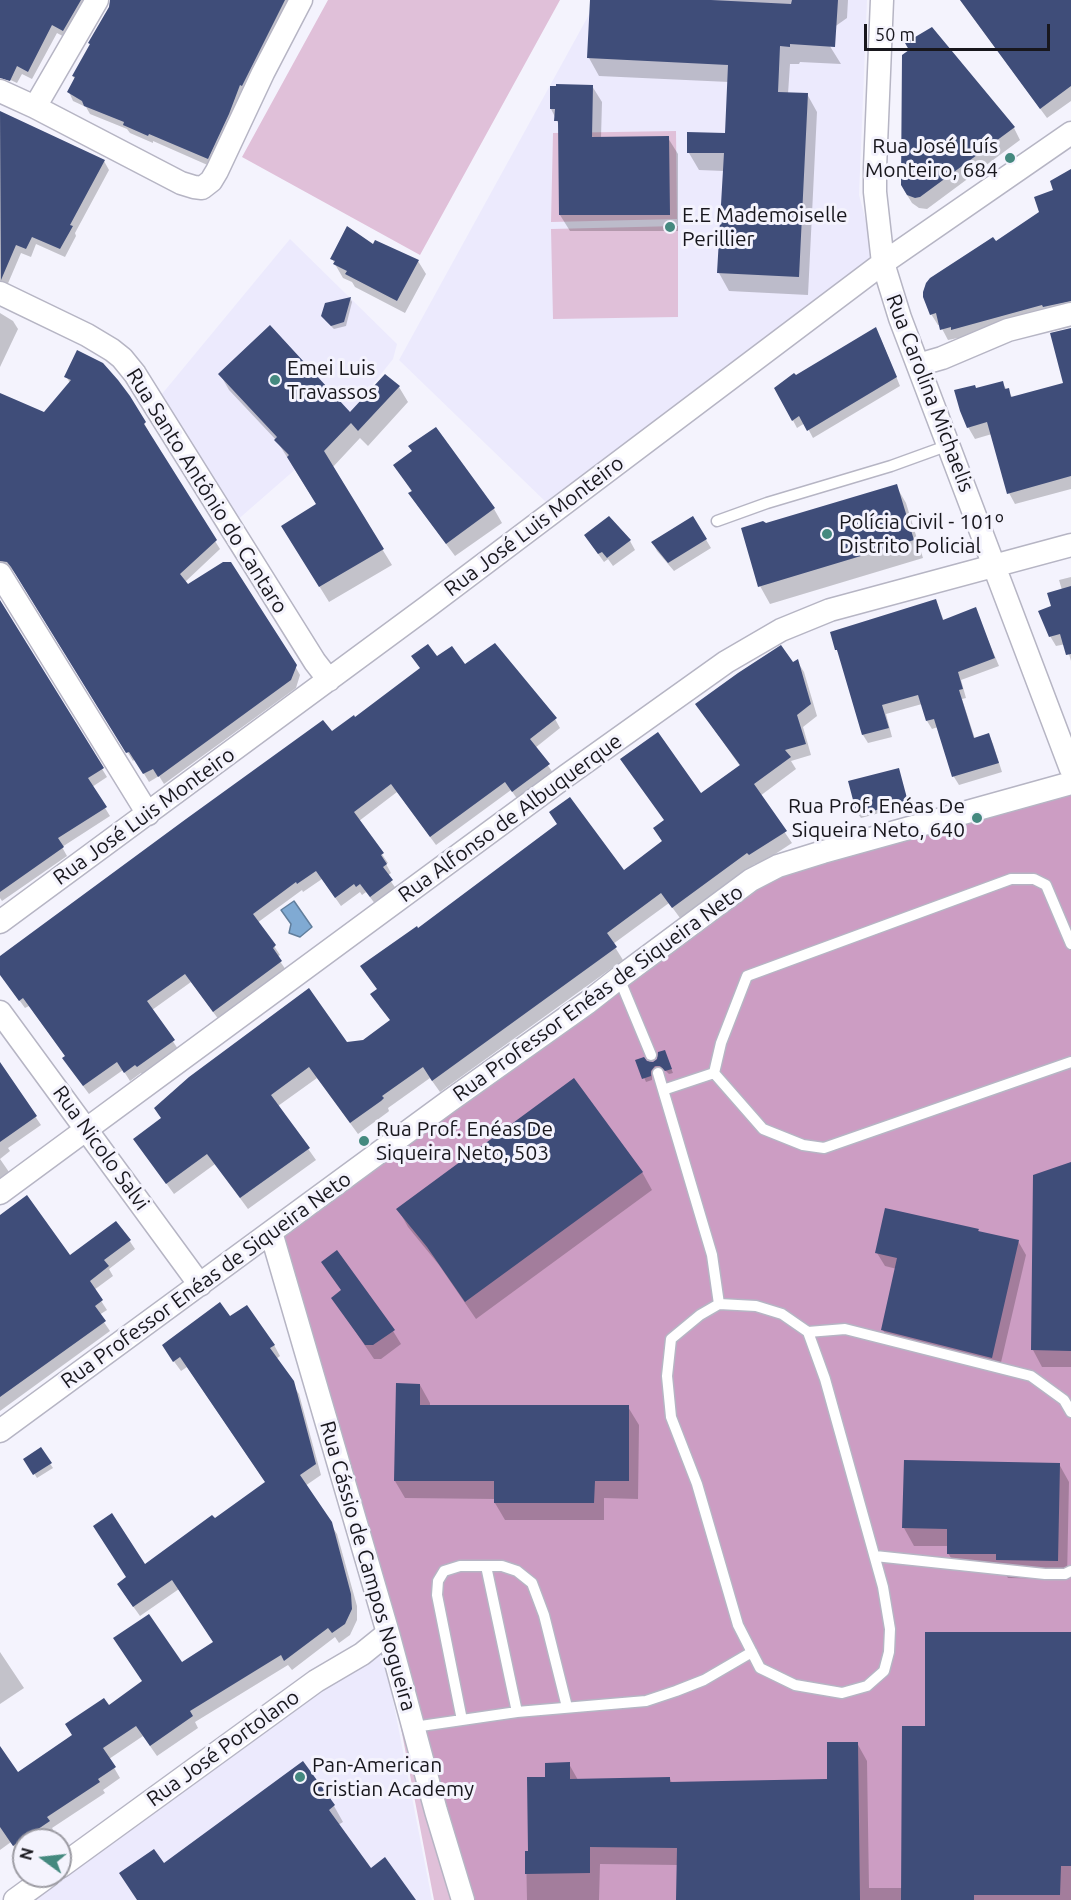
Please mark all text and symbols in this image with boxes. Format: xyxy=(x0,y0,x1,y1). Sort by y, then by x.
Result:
scale bar xyxy=(867,12,1053,50)
text: 50 m xyxy=(875,24,915,44)
place label: Rua José Luís Monteiro, 684 xyxy=(865,133,998,183)
marker: Rua José Luís Monteiro, 684 xyxy=(1003,151,1017,165)
place label: E.E Mademoiselle Perillier xyxy=(682,202,847,252)
marker: E.E Mademoiselle Perillier xyxy=(663,220,677,234)
street label: Rua Carolina Michaelis xyxy=(881,290,979,496)
place label: Emei Luis Travassos xyxy=(287,355,377,405)
street label: Rua Santo Antônio do Cantaro xyxy=(121,364,293,618)
marker: Emei Luis Travassos xyxy=(268,373,282,387)
street label: Rua José Luis Monteiro xyxy=(439,450,629,602)
place label: Polícia Civil - 101º Distrito Policial xyxy=(839,509,1004,559)
marker: Polícia Civil - 101º Distrito Policial xyxy=(820,527,834,541)
street label: Rua Alfonso de Albuquerque xyxy=(393,728,627,908)
street label: Rua José Luis Monteiro xyxy=(48,742,240,890)
place label: Rua Prof. Enéas De Siqueira Neto, 640 xyxy=(788,793,965,843)
marker: Rua Prof. Enéas De Siqueira Neto, 640 xyxy=(970,811,984,825)
street label: Rua Professor Enéas de Siqueira Neto xyxy=(448,879,748,1107)
street label: Rua Nicolo Salvi xyxy=(47,1081,155,1215)
place label: Rua Prof. Enéas De Siqueira Neto, 503 xyxy=(376,1116,553,1166)
marker: Rua Prof. Enéas De Siqueira Neto, 503 xyxy=(357,1134,371,1148)
street label: Rua Professor Enéas de Siqueira Neto xyxy=(56,1166,356,1394)
street label: Rua Cássio de Campos Nogueira xyxy=(314,1418,422,1714)
street label: Rua José Portolano xyxy=(142,1684,304,1812)
place label: Pan-American Cristian Academy xyxy=(312,1752,474,1802)
marker: Pan-American Cristian Academy xyxy=(293,1770,307,1784)
north arrow xyxy=(12,1828,72,1888)
text: N xyxy=(16,1846,37,1862)

